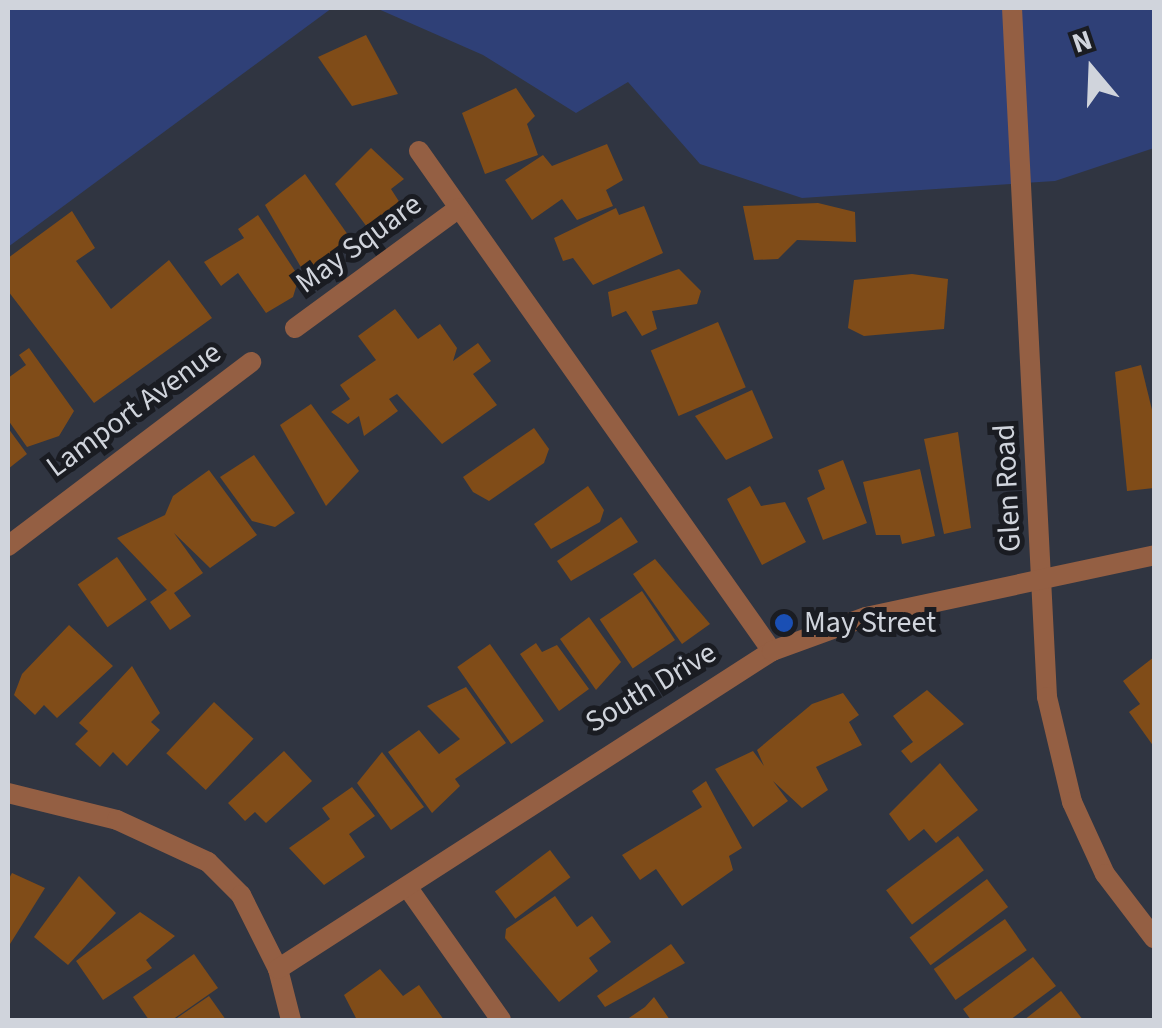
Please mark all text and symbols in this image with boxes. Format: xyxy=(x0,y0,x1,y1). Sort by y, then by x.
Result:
north arrow xyxy=(1042,20,1142,120)
text: N xyxy=(1067,20,1098,64)
street label: May Square xyxy=(289,187,429,301)
street label: Lamport Avenue xyxy=(40,335,228,485)
street label: Glen Road xyxy=(987,423,1029,553)
place label: May Street xyxy=(804,605,936,641)
marker: May Street xyxy=(773,612,795,634)
street label: South Drive xyxy=(579,635,723,741)

